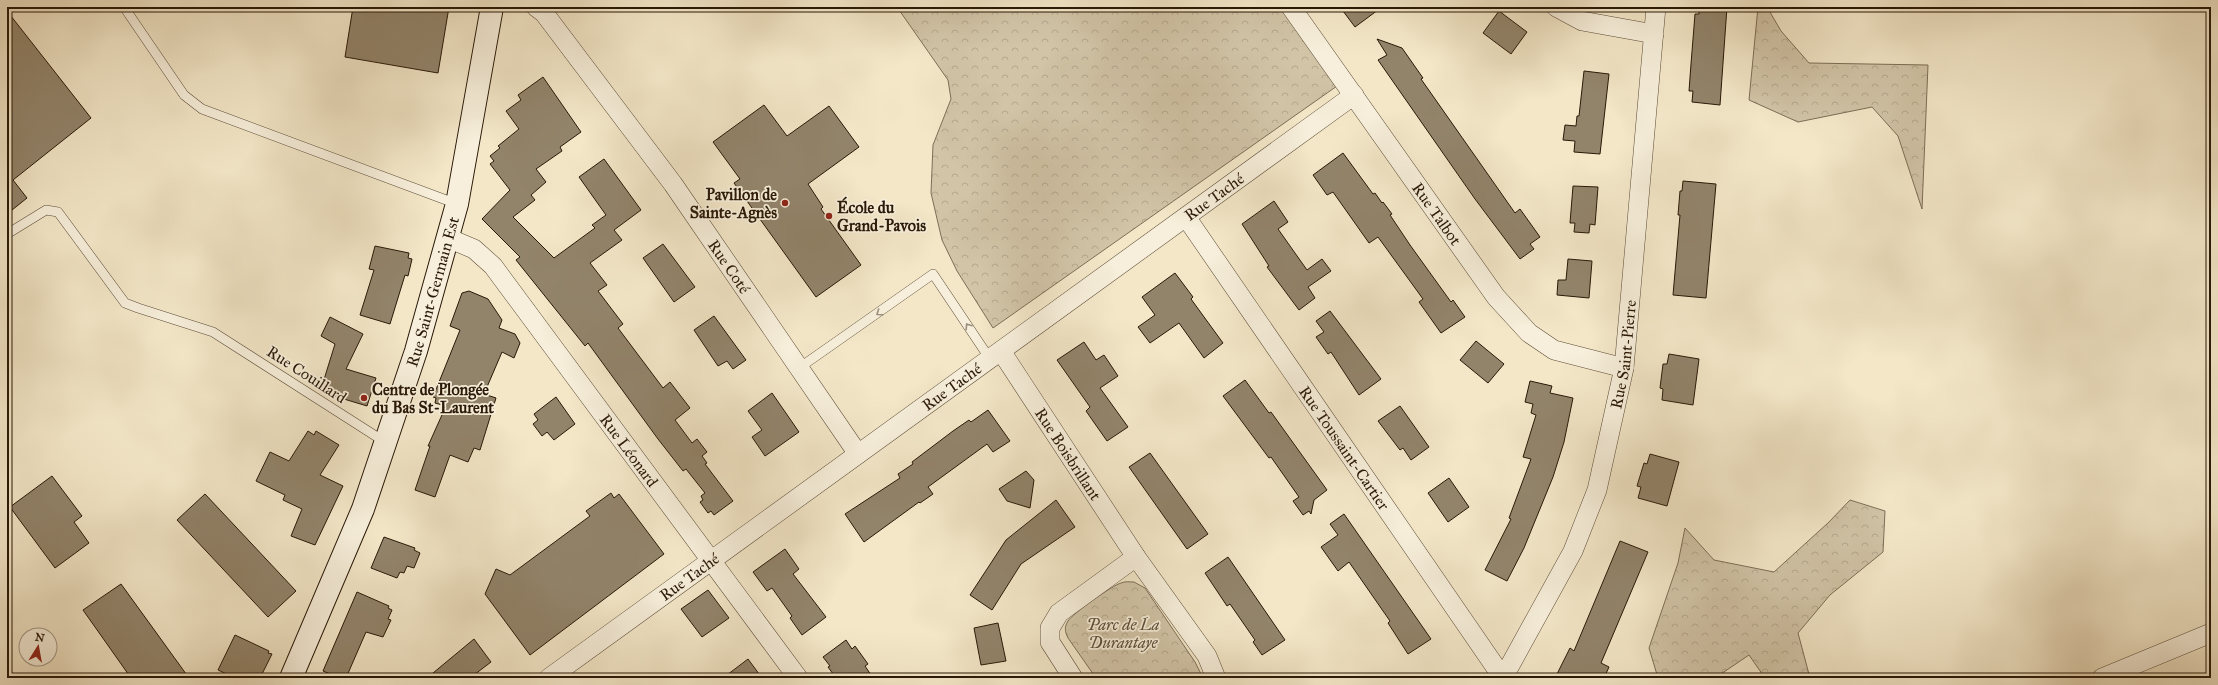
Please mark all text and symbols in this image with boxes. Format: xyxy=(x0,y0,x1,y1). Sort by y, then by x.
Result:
street label: Rue Taché xyxy=(1181,169,1248,225)
street label: Rue Talbot xyxy=(1408,179,1465,249)
place label: Pavillon de Sainte-Agnès xyxy=(690,185,777,223)
place label: École du Grand-Pavois xyxy=(837,196,926,235)
marker: Pavillon de Sainte-Agnès xyxy=(780,198,790,208)
marker: École du Grand-Pavois xyxy=(824,211,834,221)
street label: Rue Saint-Germain Est xyxy=(402,214,463,369)
street label: Rue Coté xyxy=(704,236,754,297)
street label: Rue Saint-Pierre xyxy=(1606,299,1640,411)
one-way arrow xyxy=(876,308,883,315)
one-way arrow xyxy=(966,324,973,331)
street label: Rue Couillard xyxy=(263,342,350,407)
street label: Rue Taché xyxy=(918,359,986,415)
place label: Centre de Plongée du Bas St-Laurent xyxy=(372,380,494,417)
street label: Rue Toussaint-Cartier xyxy=(1295,382,1393,514)
marker: Centre de Plongée du Bas St-Laurent xyxy=(359,393,369,403)
street label: Rue Boisbrillant xyxy=(1031,404,1105,504)
street label: Rue Léonard xyxy=(596,410,662,491)
street label: Rue Taché xyxy=(656,549,723,605)
park label: Parc de La Durantaye xyxy=(1087,615,1160,652)
north arrow xyxy=(18,627,58,667)
text: N xyxy=(34,630,46,645)

